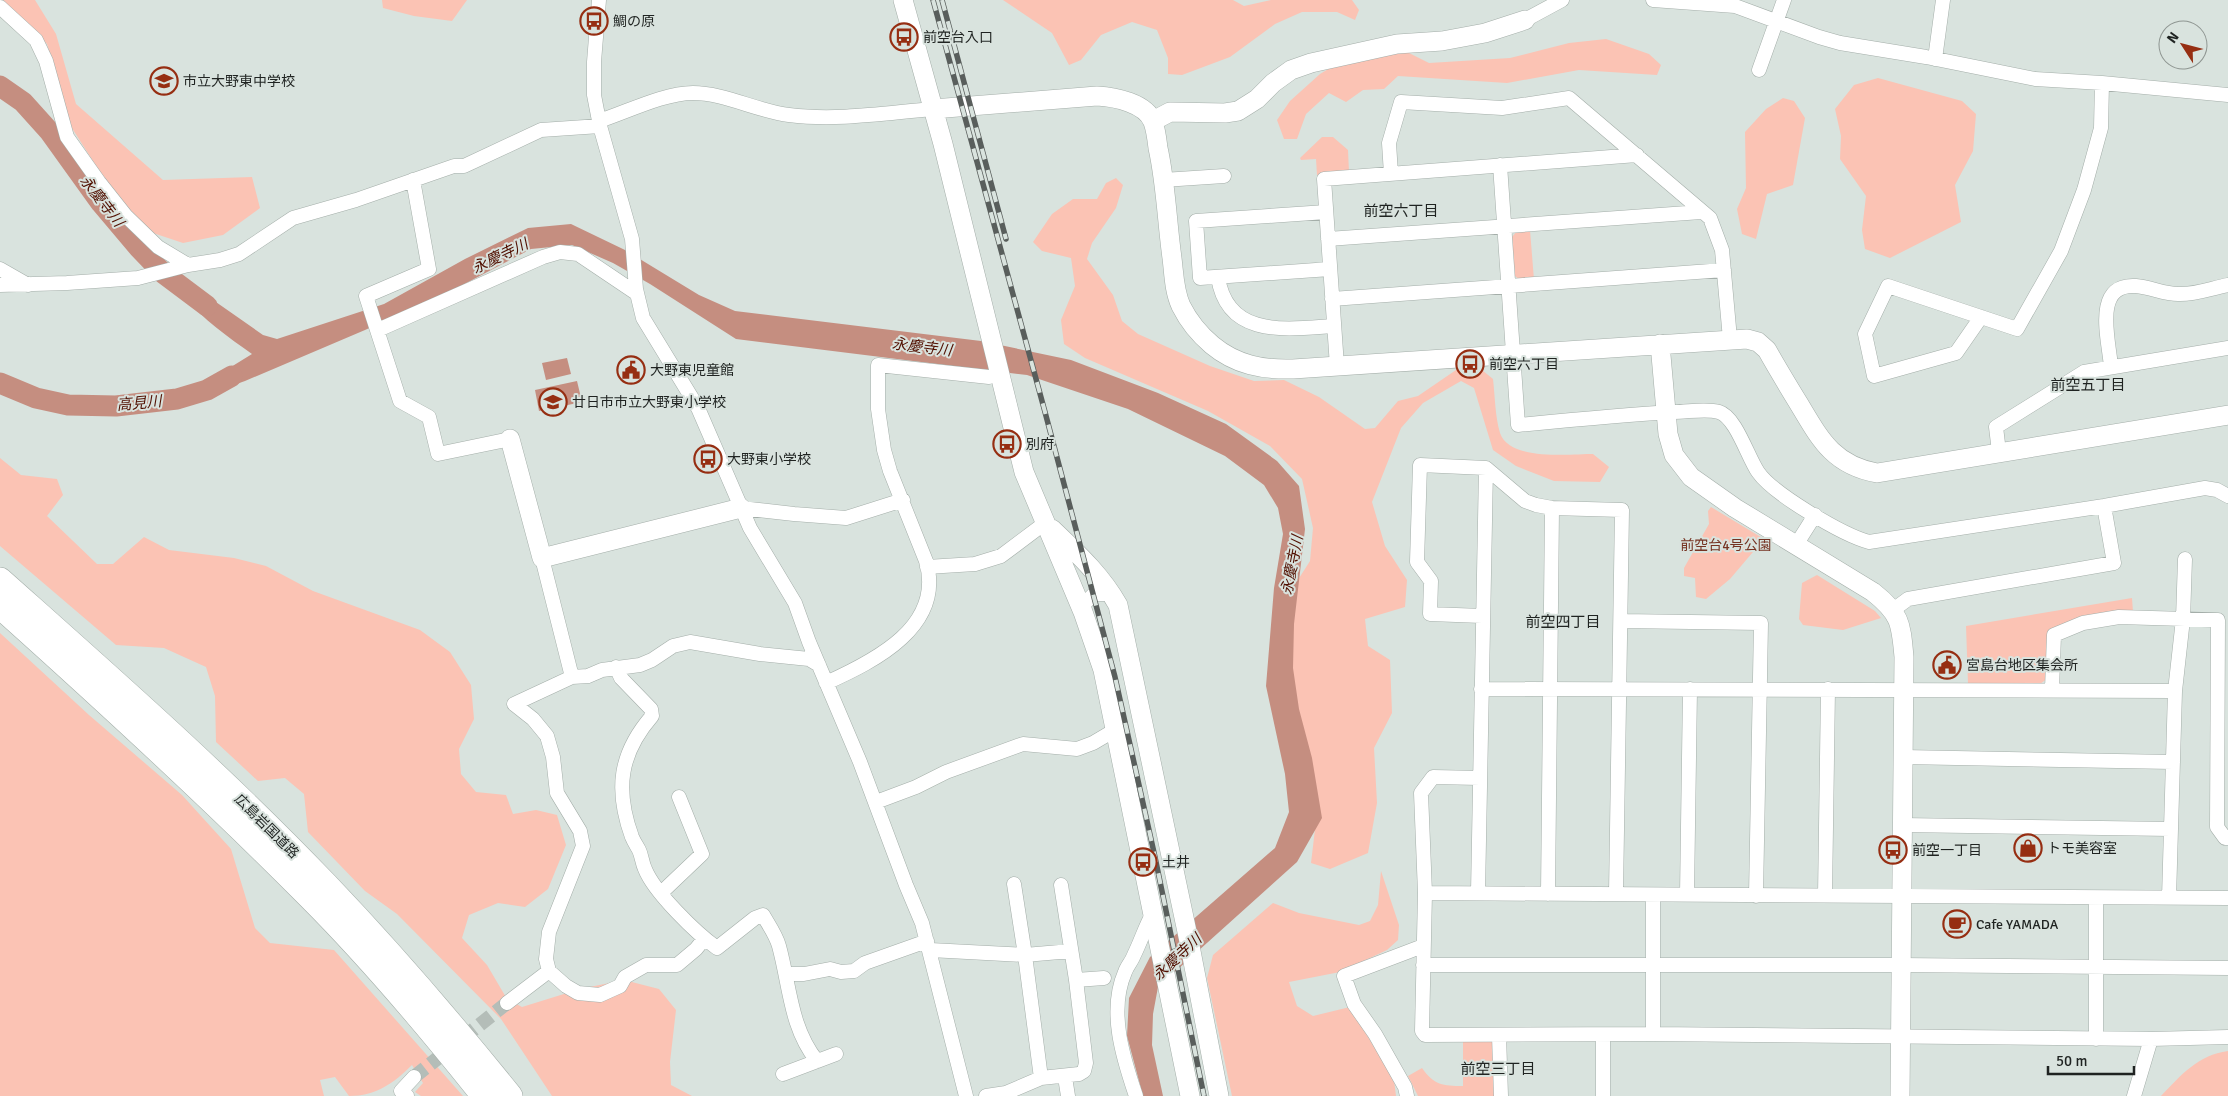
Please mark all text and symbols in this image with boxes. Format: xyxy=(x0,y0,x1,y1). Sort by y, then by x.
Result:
bus stop icon: 鯛の原 xyxy=(579,6,609,36)
place label: 鯛の原 xyxy=(613,13,655,30)
north arrow xyxy=(2158,20,2208,70)
bus stop icon: 前空台入口 xyxy=(889,22,919,52)
place label: 前空台入口 xyxy=(923,29,993,46)
text: N xyxy=(2163,29,2183,47)
school or university icon: 市立大野東中学校 xyxy=(149,66,179,96)
place label: 市立大野東中学校 xyxy=(183,73,295,90)
water label: 永慶寺川 xyxy=(76,172,129,232)
district label: 前空六丁目 xyxy=(1363,202,1439,220)
water label: 永慶寺川 xyxy=(469,234,533,277)
water label: 永慶寺川 xyxy=(891,334,955,360)
bus stop icon: 前空六丁目 xyxy=(1455,349,1485,379)
public building icon: 大野東児童館 xyxy=(616,355,646,385)
place label: 前空六丁目 xyxy=(1489,356,1559,373)
place label: 大野東児童館 xyxy=(650,362,734,379)
district label: 前空五丁目 xyxy=(2050,376,2126,394)
school or university icon: 廿日市市立大野東小学校 xyxy=(538,387,568,417)
water label: 高見川 xyxy=(116,392,164,414)
place label: 廿日市市立大野東小学校 xyxy=(572,394,726,411)
bus stop icon: 別府 xyxy=(992,429,1022,459)
place label: 別府 xyxy=(1026,436,1054,453)
bus stop icon: 大野東小学校 xyxy=(693,444,723,474)
place label: 大野東小学校 xyxy=(727,451,811,468)
water label: 永慶寺川 xyxy=(1277,532,1307,596)
park label: 前空台4号公園 xyxy=(1680,537,1772,554)
district label: 前空四丁目 xyxy=(1525,613,1601,631)
public building icon: 宮島台地区集会所 xyxy=(1932,650,1962,680)
place label: 宮島台地区集会所 xyxy=(1966,657,2078,674)
street label: 広島岩国道路 xyxy=(231,791,302,862)
shop icon: トモ美容室 xyxy=(2013,833,2043,863)
bus stop icon: 前空一丁目 xyxy=(1878,835,1908,865)
place label: トモ美容室 xyxy=(2047,840,2117,857)
place label: 前空一丁目 xyxy=(1912,842,1982,859)
bus stop icon: 土井 xyxy=(1128,847,1158,877)
place label: 土井 xyxy=(1162,854,1190,871)
cafe icon: Cafe YAMADA xyxy=(1942,909,1972,939)
place label: Cafe YAMADA xyxy=(1976,916,2059,933)
water label: 永慶寺川 xyxy=(1149,929,1207,984)
scale bar xyxy=(2048,1044,2134,1076)
text: 50 m xyxy=(2056,1052,2087,1070)
district label: 前空三丁目 xyxy=(1460,1060,1536,1078)

